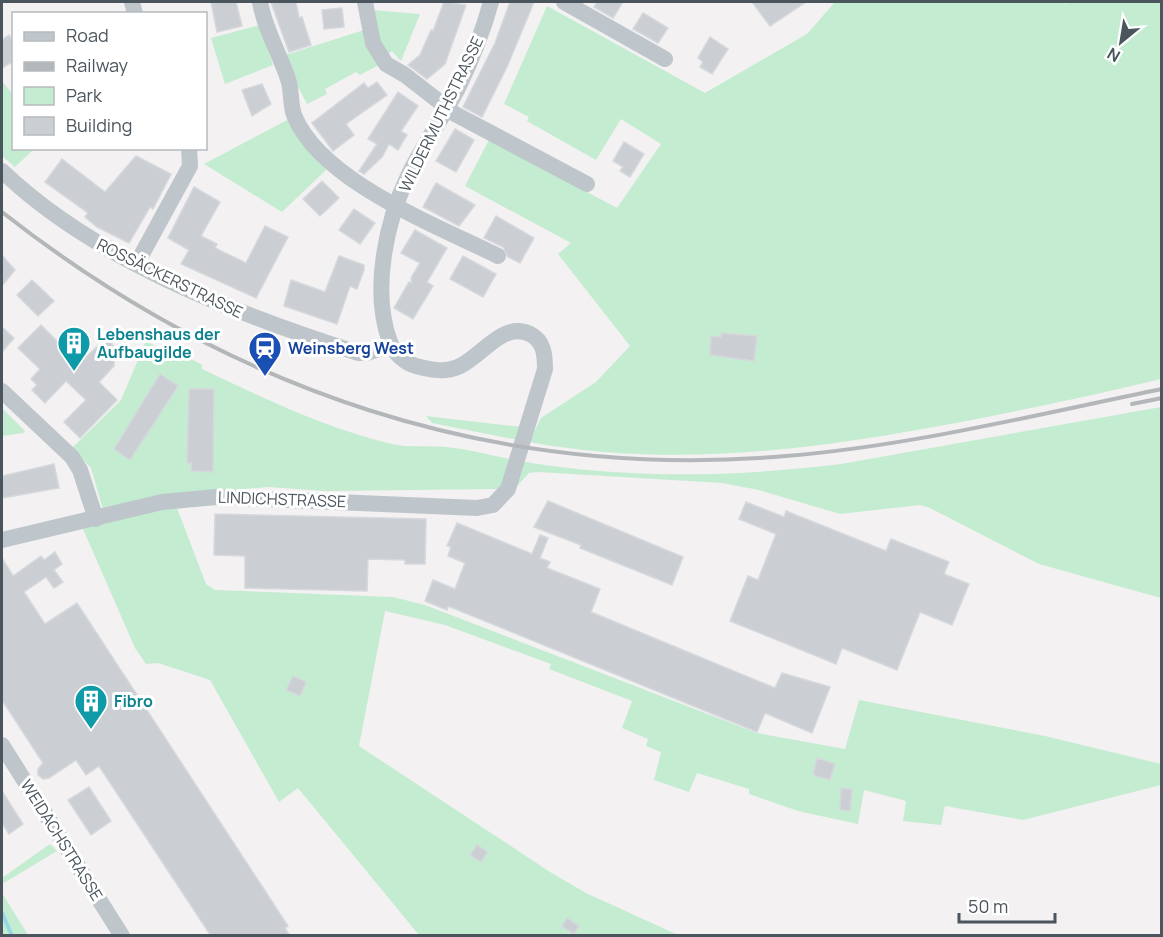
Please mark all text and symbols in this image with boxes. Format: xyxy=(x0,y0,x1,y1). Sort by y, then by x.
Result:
legend xyxy=(12,12,207,150)
north arrow xyxy=(1091,12,1151,72)
text: Road xyxy=(66,23,109,47)
street label: WILDERMUTHSTRASSE xyxy=(394,33,488,195)
text: N xyxy=(1103,43,1124,67)
text: Railway xyxy=(66,53,128,77)
text: Park xyxy=(66,83,103,107)
text: Building xyxy=(66,113,132,137)
street label: ROSSÄCKERSTRASSE xyxy=(93,233,247,323)
place label: Lebenshaus der Aufbaugilde xyxy=(97,323,220,363)
building icon: Lebenshaus der Aufbaugilde xyxy=(56,325,92,372)
station icon: Weinsberg West xyxy=(247,330,283,377)
place label: Weinsberg West xyxy=(288,337,414,359)
street label: LINDICHSTRASSE xyxy=(218,486,346,512)
building icon: Fibro xyxy=(73,683,109,730)
place label: Fibro xyxy=(114,690,153,712)
street label: WEIDACHSTRASSE xyxy=(16,775,108,905)
scale bar xyxy=(959,886,1055,924)
text: 50 m xyxy=(968,894,1008,918)

